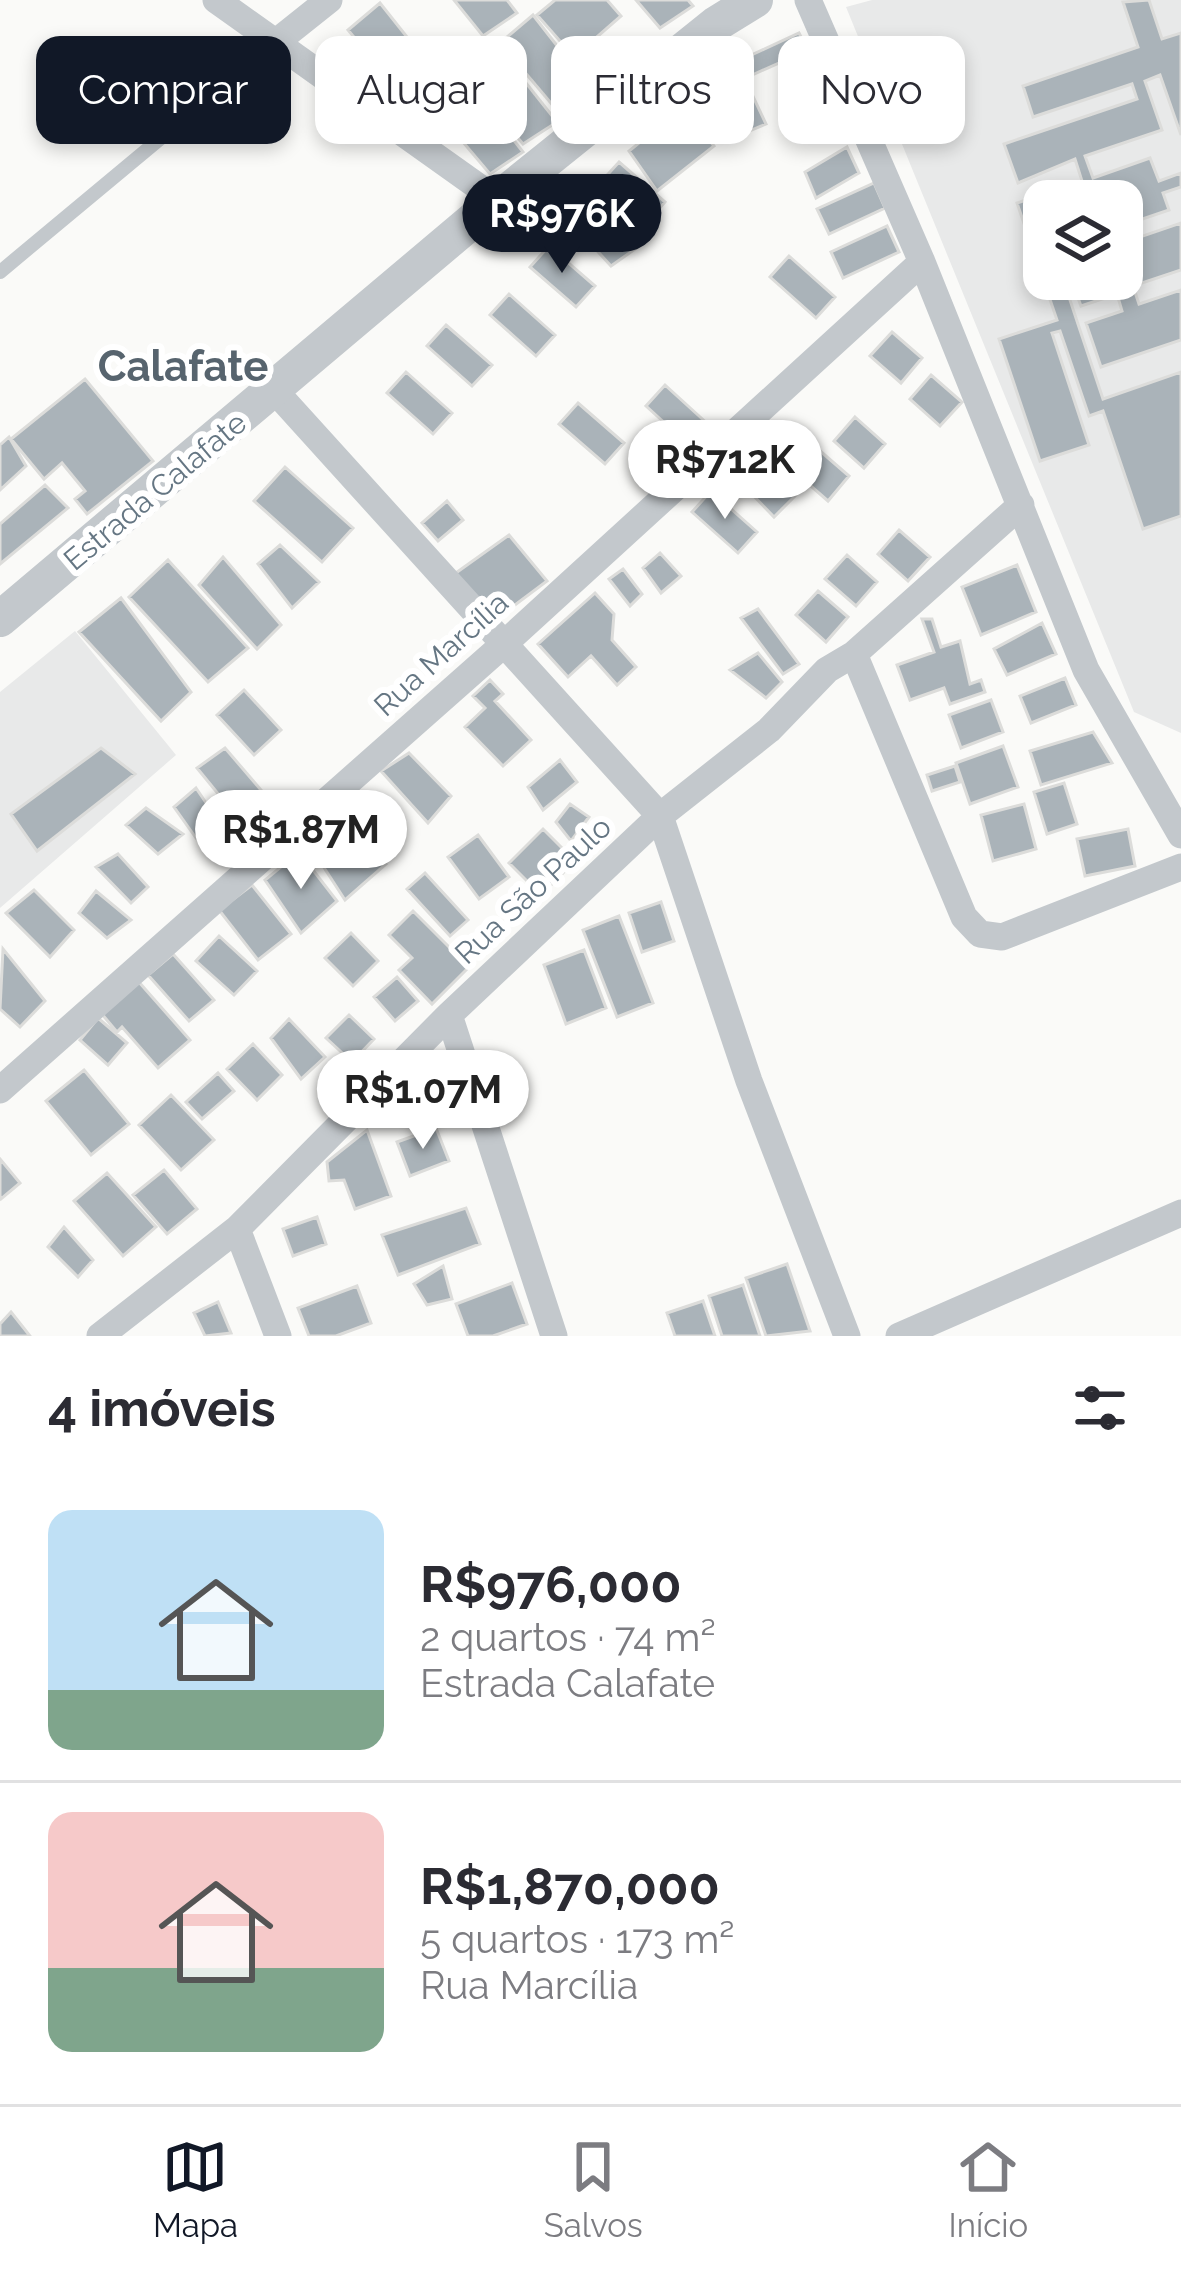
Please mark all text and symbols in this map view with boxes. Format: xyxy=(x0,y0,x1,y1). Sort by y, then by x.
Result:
chip: Comprar xyxy=(36,36,291,144)
chip: Alugar xyxy=(315,36,527,144)
chip: Filtros xyxy=(551,36,754,144)
chip: Novo xyxy=(778,36,965,144)
pin: R$976K xyxy=(464,174,660,276)
map controls xyxy=(1023,180,1143,300)
button: layers xyxy=(1023,180,1143,300)
text: R$976K xyxy=(489,190,635,236)
district label: Calafate xyxy=(98,342,268,391)
street label: Estrada Calafate xyxy=(57,405,253,577)
pin: R$712K xyxy=(627,420,823,522)
text: R$712K xyxy=(655,436,795,482)
street label: Rua Marcília xyxy=(367,585,515,723)
pin: R$1.87M xyxy=(190,790,412,892)
text: R$1.87M xyxy=(222,806,380,852)
street label: Rua São Paulo xyxy=(448,809,618,971)
pin: R$1.07M xyxy=(312,1050,534,1152)
text: R$1.07M xyxy=(344,1066,502,1112)
icon: filters xyxy=(1067,1375,1133,1441)
text: 4 imóveis xyxy=(48,1378,276,1438)
text: R$976,000 xyxy=(420,1554,682,1614)
icon: home xyxy=(144,1558,288,1702)
text: 2 quartos · 74 m² xyxy=(420,1614,716,1660)
text: Estrada Calafate xyxy=(420,1660,715,1706)
text: R$1,870,000 xyxy=(420,1856,720,1916)
icon: home xyxy=(144,1860,288,2004)
text: 5 quartos · 173 m² xyxy=(420,1916,735,1962)
text: Rua Marcília xyxy=(420,1962,638,2008)
tab: Mapa xyxy=(153,2134,238,2245)
tab: Salvos xyxy=(544,2134,643,2245)
tab: Início xyxy=(949,2134,1028,2245)

